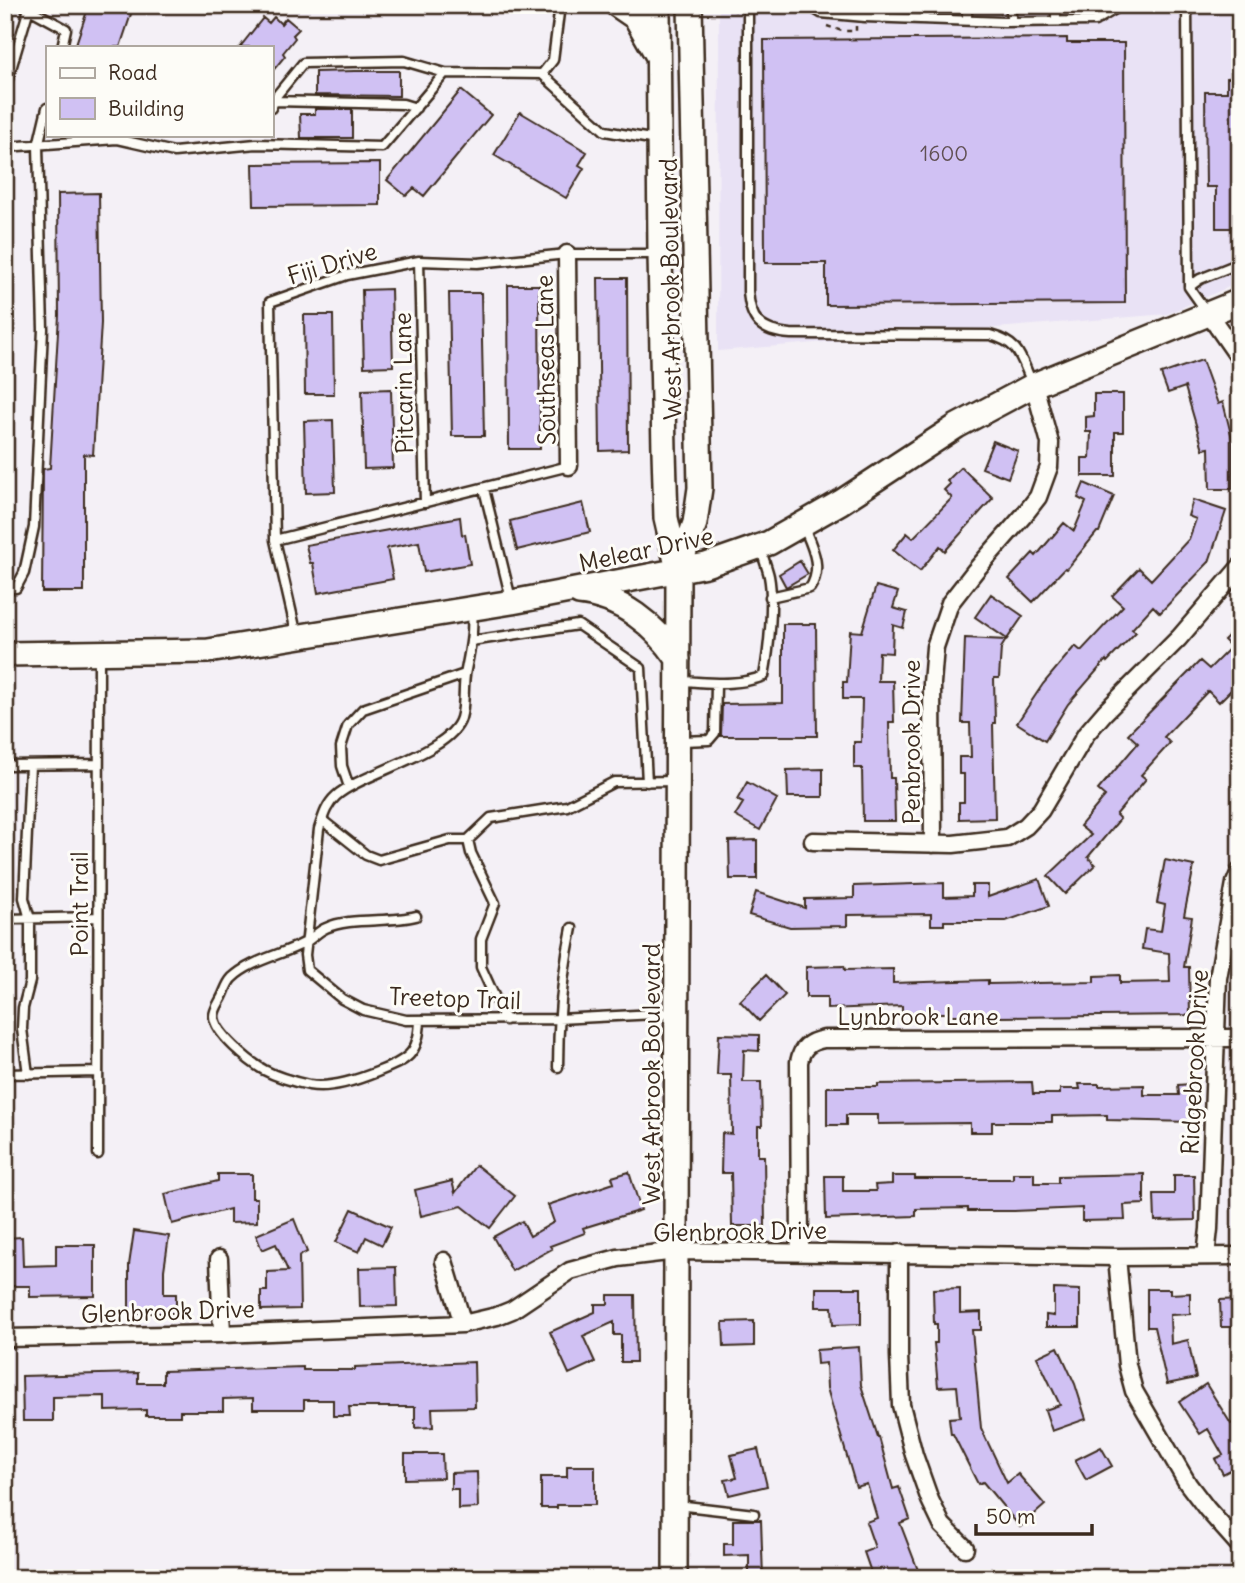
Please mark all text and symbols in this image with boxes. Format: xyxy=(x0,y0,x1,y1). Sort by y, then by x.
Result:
legend xyxy=(46,46,273,136)
text: Road xyxy=(108,59,157,86)
text: Building xyxy=(108,95,184,122)
house number: 1600 xyxy=(920,140,968,167)
street label: West Arbrook Boulevard xyxy=(653,158,687,420)
street label: Fiji Drive xyxy=(284,235,380,291)
street label: Southseas Lane xyxy=(529,275,561,445)
street label: Pitcarin Lane xyxy=(387,312,419,454)
street label: Melear Drive xyxy=(576,520,716,578)
street label: Penbrook Drive xyxy=(896,660,926,824)
street label: Point Trail xyxy=(64,851,94,957)
street label: West Arbrook Boulevard xyxy=(636,943,666,1205)
street label: Ridgebrook Drive xyxy=(1174,969,1214,1155)
street label: Treetop Trail xyxy=(389,981,521,1015)
street label: Lynbrook Lane xyxy=(837,1001,999,1031)
street label: Glenbrook Drive xyxy=(653,1214,827,1248)
street label: Glenbrook Drive xyxy=(80,1293,256,1329)
scale bar xyxy=(976,1492,1091,1536)
text: 50 m xyxy=(986,1503,1035,1530)

